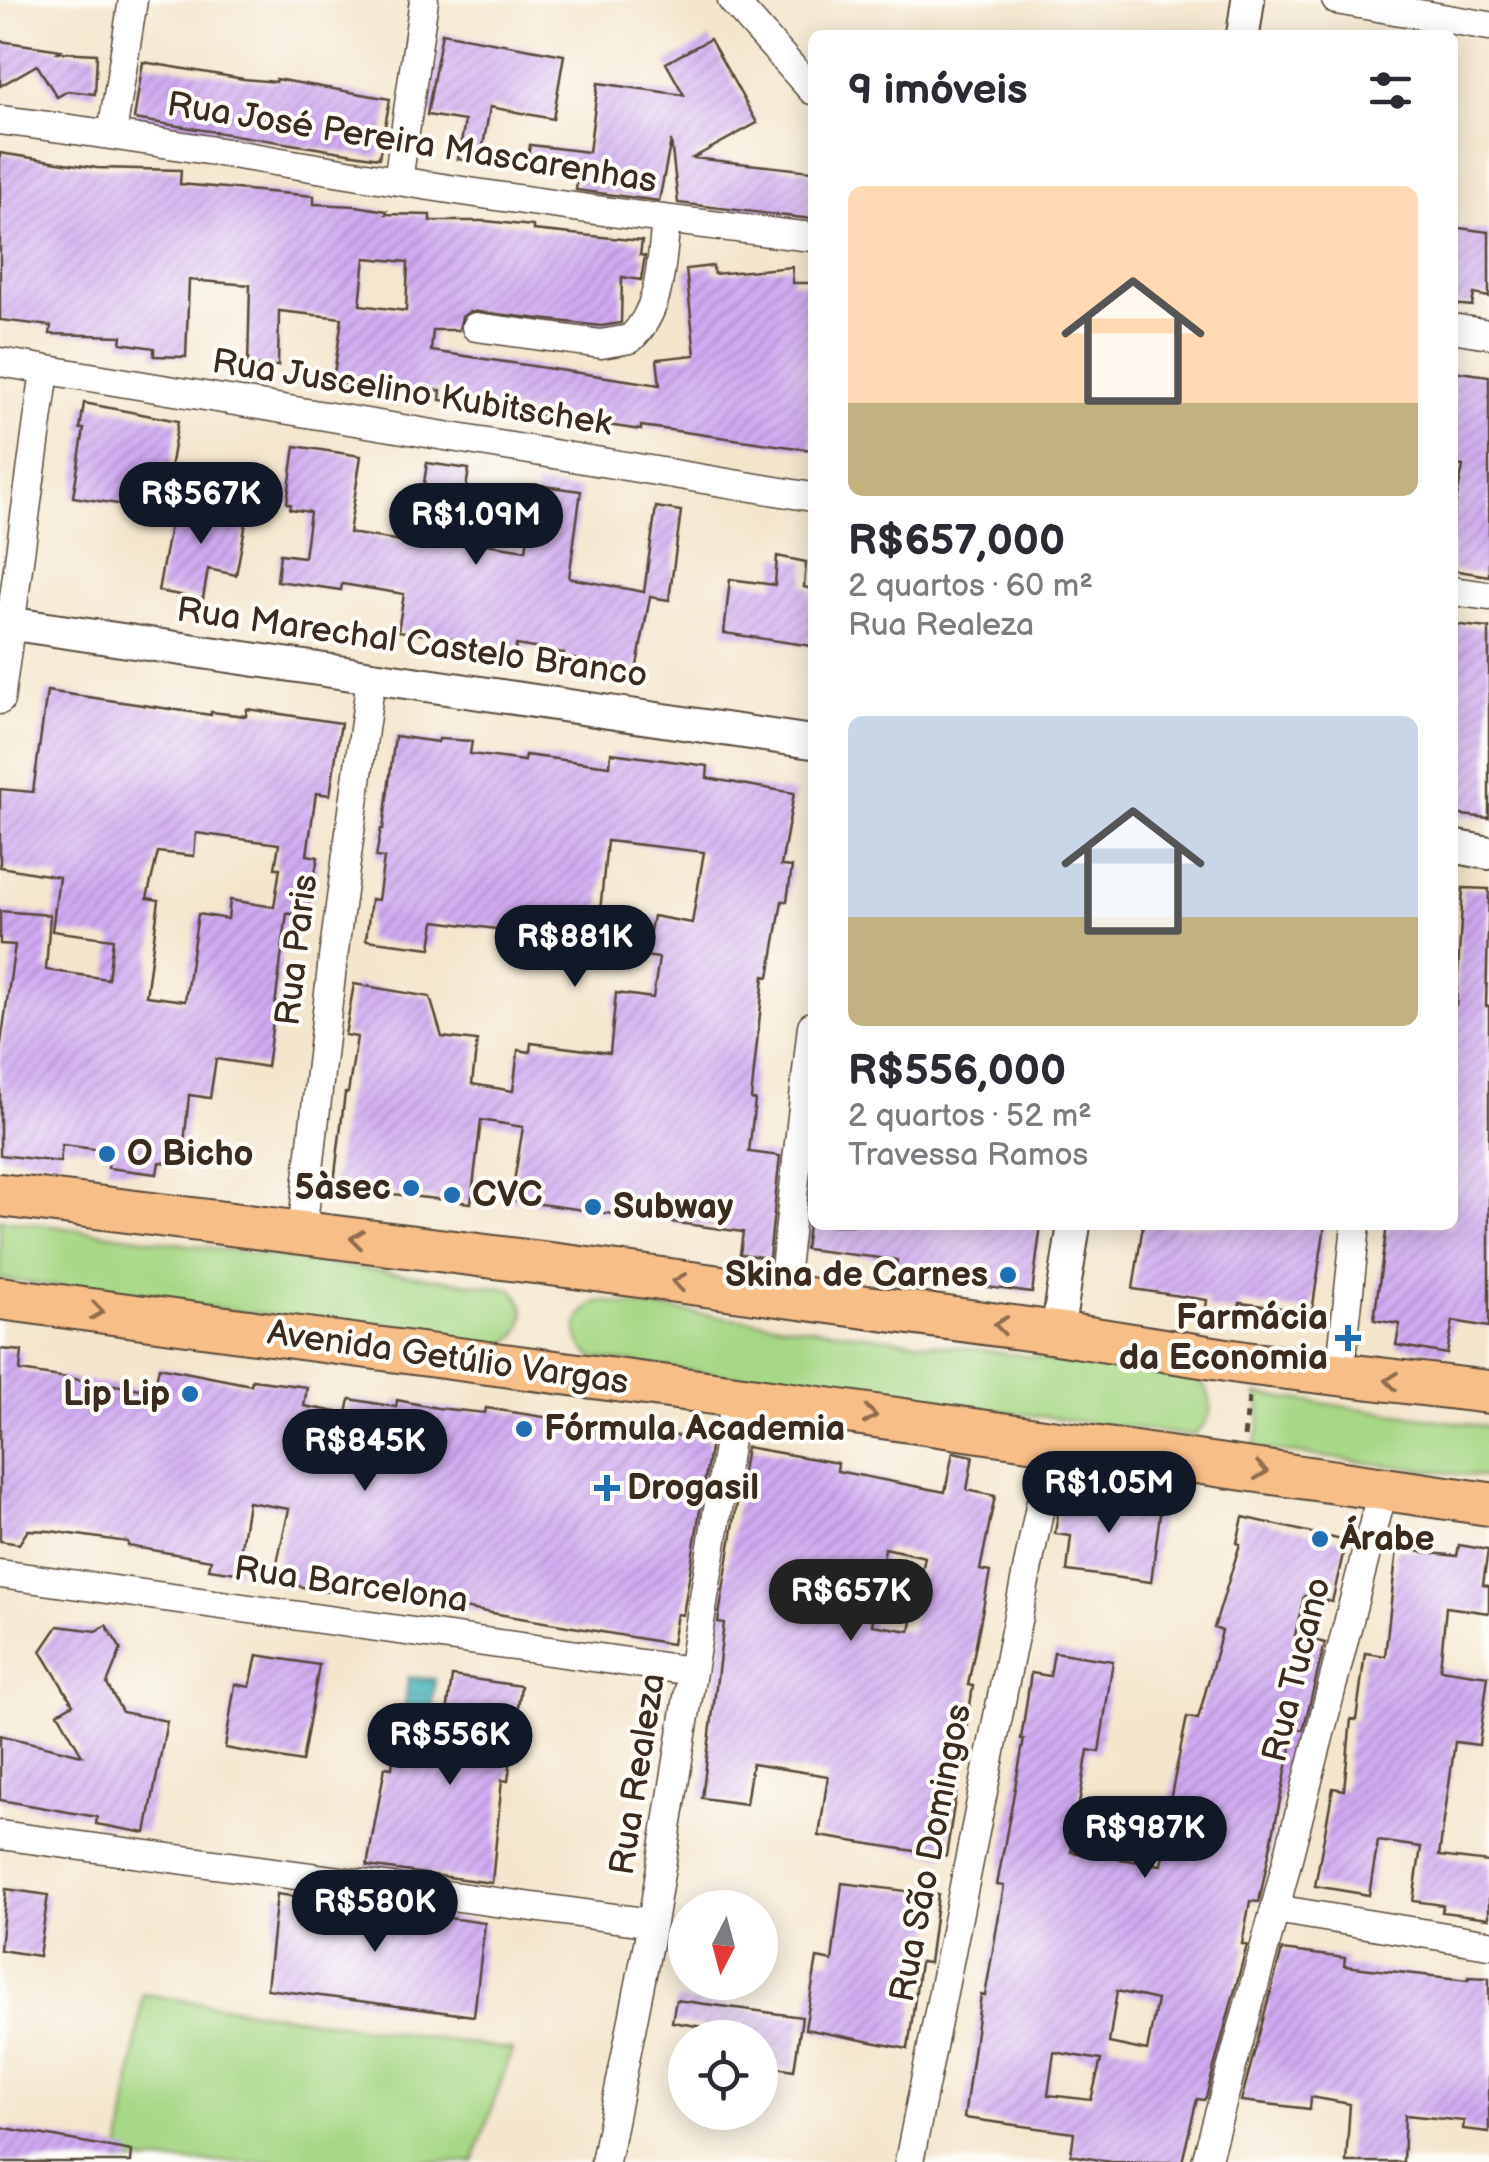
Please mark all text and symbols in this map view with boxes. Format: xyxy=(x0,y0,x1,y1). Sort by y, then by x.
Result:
icon: filters xyxy=(1363,63,1418,118)
text: 9 imóveis xyxy=(848,65,1028,116)
street label: Rua José Pereira Mascarenhas xyxy=(164,83,660,203)
icon: home xyxy=(1043,251,1223,431)
street label: Rua Juscelino Kubitschek xyxy=(209,340,616,446)
pin: R$567K xyxy=(120,462,282,547)
text: R$567K xyxy=(141,475,261,514)
pin: R$1.09M xyxy=(384,483,568,568)
text: R$1.09M xyxy=(411,496,541,535)
text: R$657,000 xyxy=(848,516,1065,567)
text: 2 quartos · 60 m² xyxy=(848,567,1093,606)
street label: Rua Marechal Castelo Branco xyxy=(174,589,650,697)
text: Rua Realeza xyxy=(848,606,1034,645)
icon: home xyxy=(1043,781,1223,961)
street label: Rua Paris xyxy=(266,872,328,1028)
pin: R$881K xyxy=(494,905,656,990)
text: R$881K xyxy=(517,918,633,957)
text: R$556,000 xyxy=(848,1046,1066,1097)
text: 2 quartos · 52 m² xyxy=(848,1097,1092,1136)
place label: O Bicho xyxy=(127,1133,254,1176)
text: Travessa Ramos xyxy=(848,1136,1088,1175)
marker: O Bicho xyxy=(96,1143,118,1165)
place label: 5àsec xyxy=(294,1167,391,1210)
place label: CVC xyxy=(472,1174,543,1217)
marker: 5àsec xyxy=(400,1177,422,1199)
marker: CVC xyxy=(441,1184,463,1206)
place label: Subway xyxy=(613,1186,733,1229)
marker: Subway xyxy=(582,1196,604,1218)
one-way arrow xyxy=(348,1229,364,1250)
place label: Skina de Carnes xyxy=(725,1254,988,1297)
marker: Skina de Carnes xyxy=(997,1264,1019,1286)
one-way arrow xyxy=(671,1272,687,1293)
place label: Farmácia da Economia xyxy=(1119,1297,1328,1380)
one-way arrow xyxy=(89,1300,105,1321)
street label: Avenida Getúlio Vargas xyxy=(265,1311,631,1405)
one-way arrow xyxy=(993,1315,1009,1336)
marker: Farmácia da Economia xyxy=(1337,1327,1359,1349)
one-way arrow xyxy=(1384,1371,1400,1392)
place label: Lip Lip xyxy=(63,1373,170,1416)
marker: Lip Lip xyxy=(179,1383,201,1405)
one-way arrow xyxy=(861,1403,878,1424)
place label: Fórmula Academia xyxy=(544,1408,845,1451)
pin: R$845K xyxy=(284,1409,446,1494)
marker: Fórmula Academia xyxy=(513,1418,535,1440)
text: R$845K xyxy=(304,1422,426,1461)
pin: R$1.05M xyxy=(1017,1451,1201,1536)
one-way arrow xyxy=(1252,1459,1269,1480)
text: R$1.05M xyxy=(1044,1464,1174,1503)
place label: Drogasil xyxy=(627,1467,759,1510)
marker: Drogasil xyxy=(596,1477,618,1499)
place label: Árabe xyxy=(1339,1515,1435,1561)
marker: Árabe xyxy=(1309,1528,1331,1550)
street label: Rua Barcelona xyxy=(231,1547,471,1623)
pin: R$657K xyxy=(770,1559,932,1644)
text: R$657K xyxy=(791,1572,911,1611)
street label: Rua Tucano xyxy=(1253,1573,1341,1767)
street label: Rua Realeza xyxy=(601,1670,675,1878)
street label: Rua São Domingos xyxy=(881,1700,981,2006)
pin: R$556K xyxy=(369,1703,531,1788)
text: R$556K xyxy=(389,1716,511,1755)
pin: R$987K xyxy=(1064,1796,1226,1881)
text: R$987K xyxy=(1085,1809,1205,1848)
pin: R$580K xyxy=(294,1870,456,1955)
text: R$580K xyxy=(314,1883,436,1922)
north arrow xyxy=(668,1890,778,2000)
map controls xyxy=(668,1890,778,2130)
button: locate xyxy=(668,2020,778,2130)

